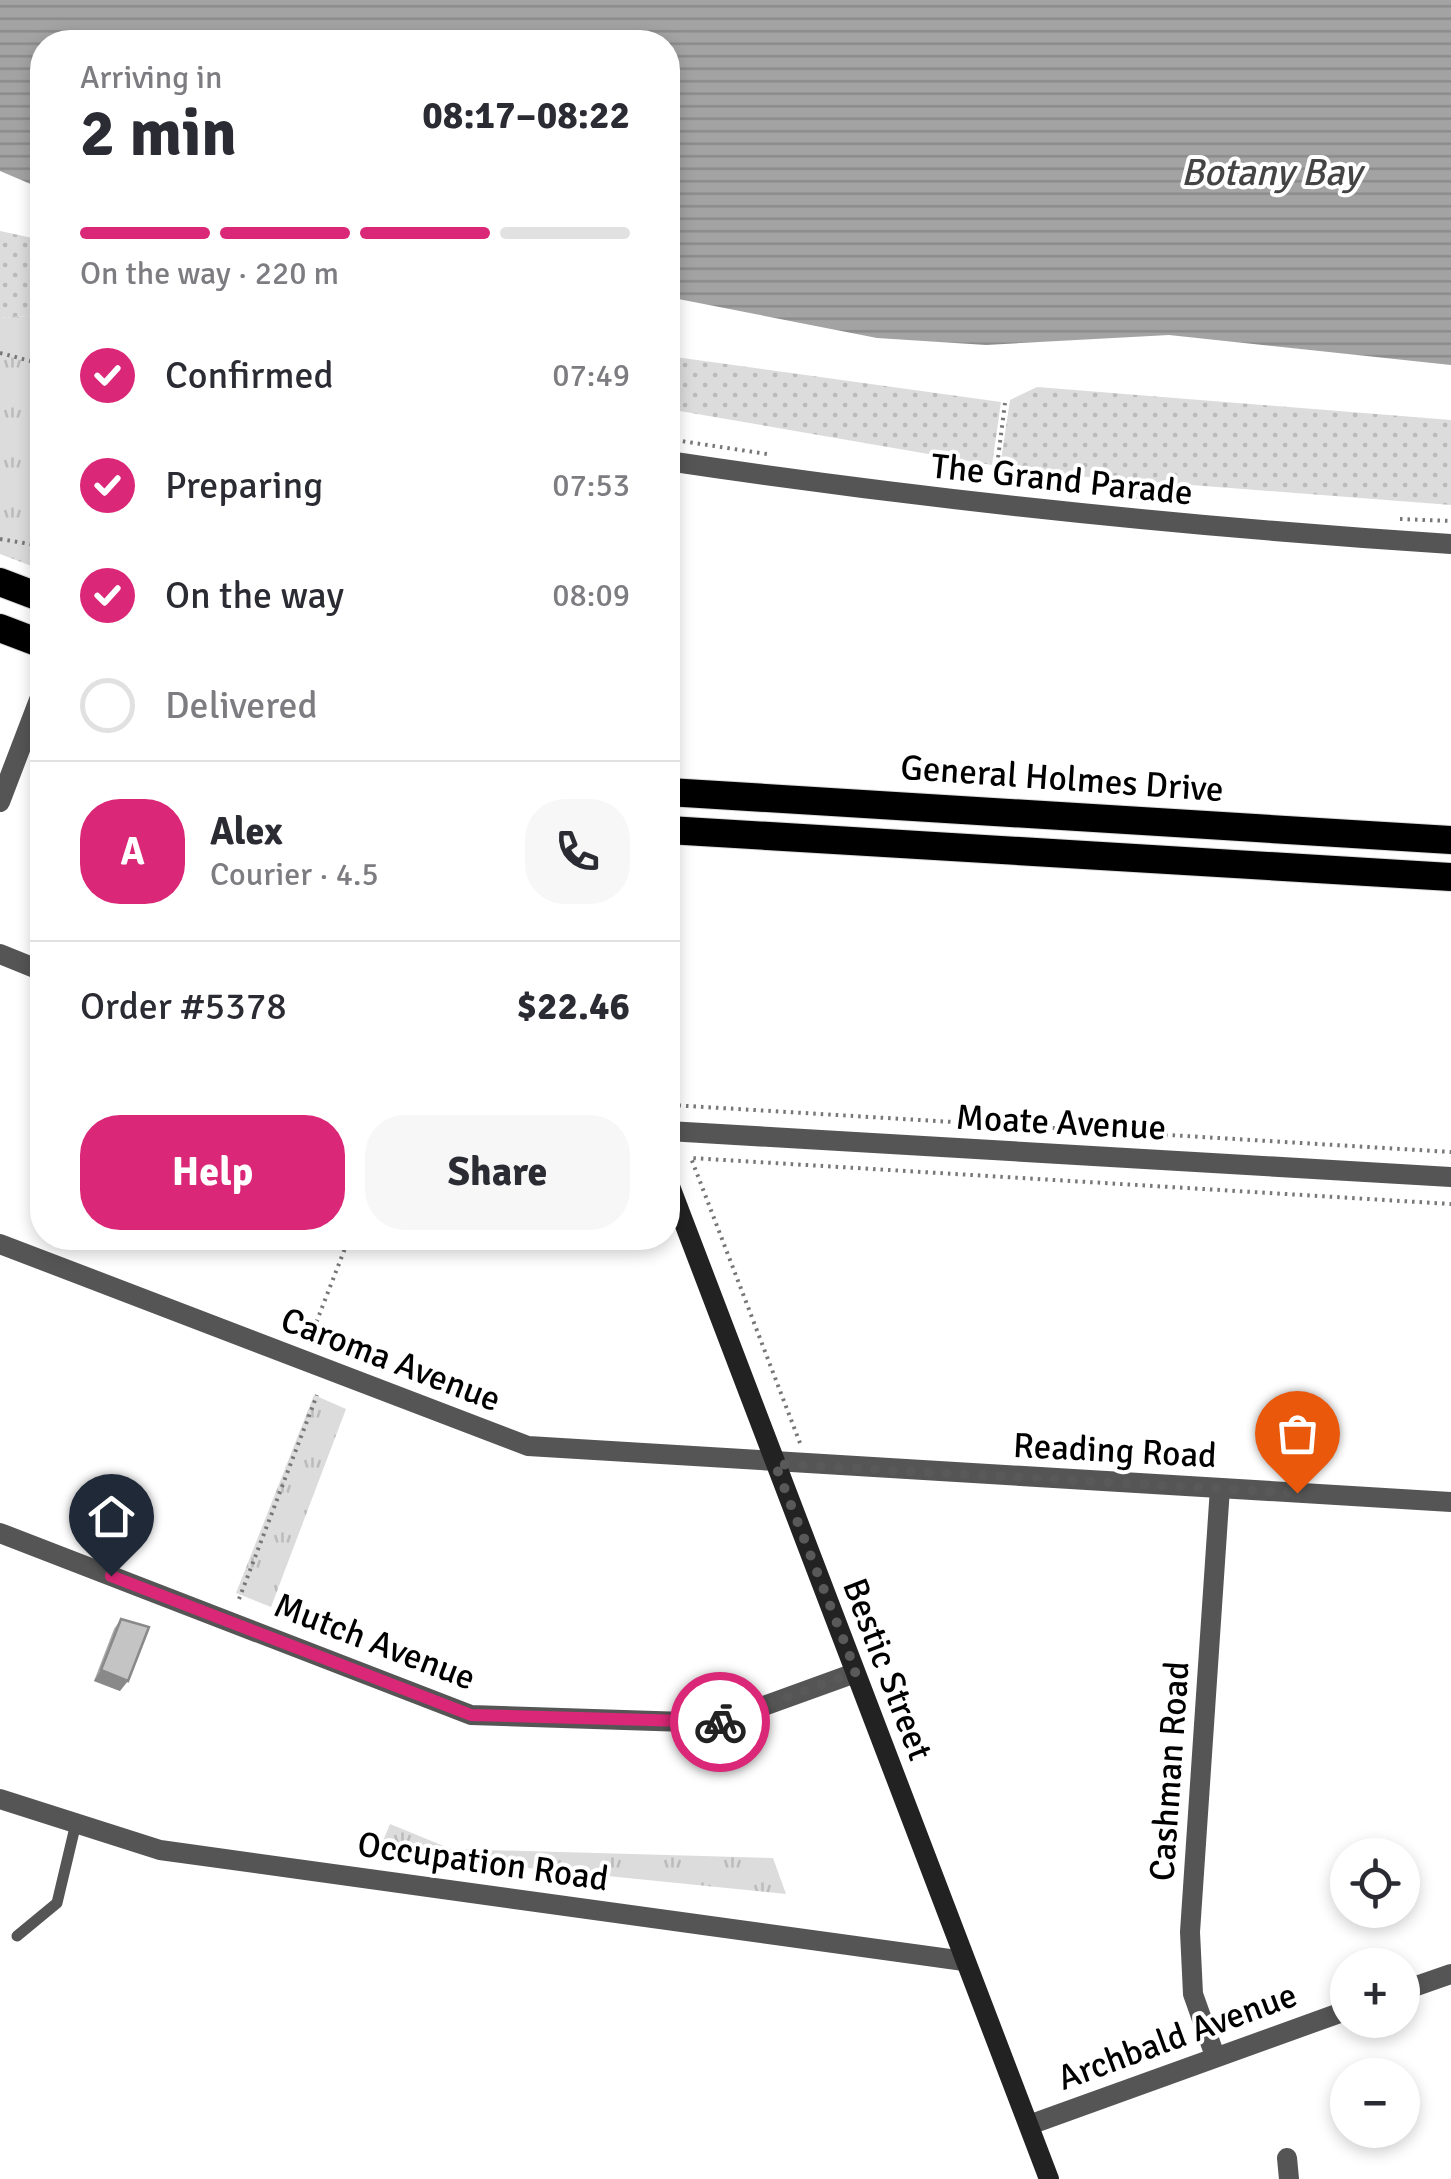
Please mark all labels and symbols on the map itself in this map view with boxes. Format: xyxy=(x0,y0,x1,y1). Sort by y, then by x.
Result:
water label: Botany Bay xyxy=(1181,149,1366,196)
street label: The Grand Parade xyxy=(929,444,1195,515)
street label: General Holmes Drive xyxy=(899,746,1225,811)
street label: Moate Avenue xyxy=(955,1096,1167,1149)
street label: Caroma Avenue xyxy=(275,1298,507,1421)
pin xyxy=(1255,1391,1340,1494)
street label: Reading Road xyxy=(1012,1424,1218,1477)
pin xyxy=(69,1474,154,1577)
street label: Bestic Street xyxy=(833,1572,942,1766)
street label: Mutch Avenue xyxy=(268,1583,482,1700)
street label: Cashman Road xyxy=(1140,1660,1199,1882)
courier xyxy=(670,1672,770,1772)
street label: Occupation Road xyxy=(355,1823,611,1900)
street label: Archbald Avenue xyxy=(1052,1973,1303,2100)

